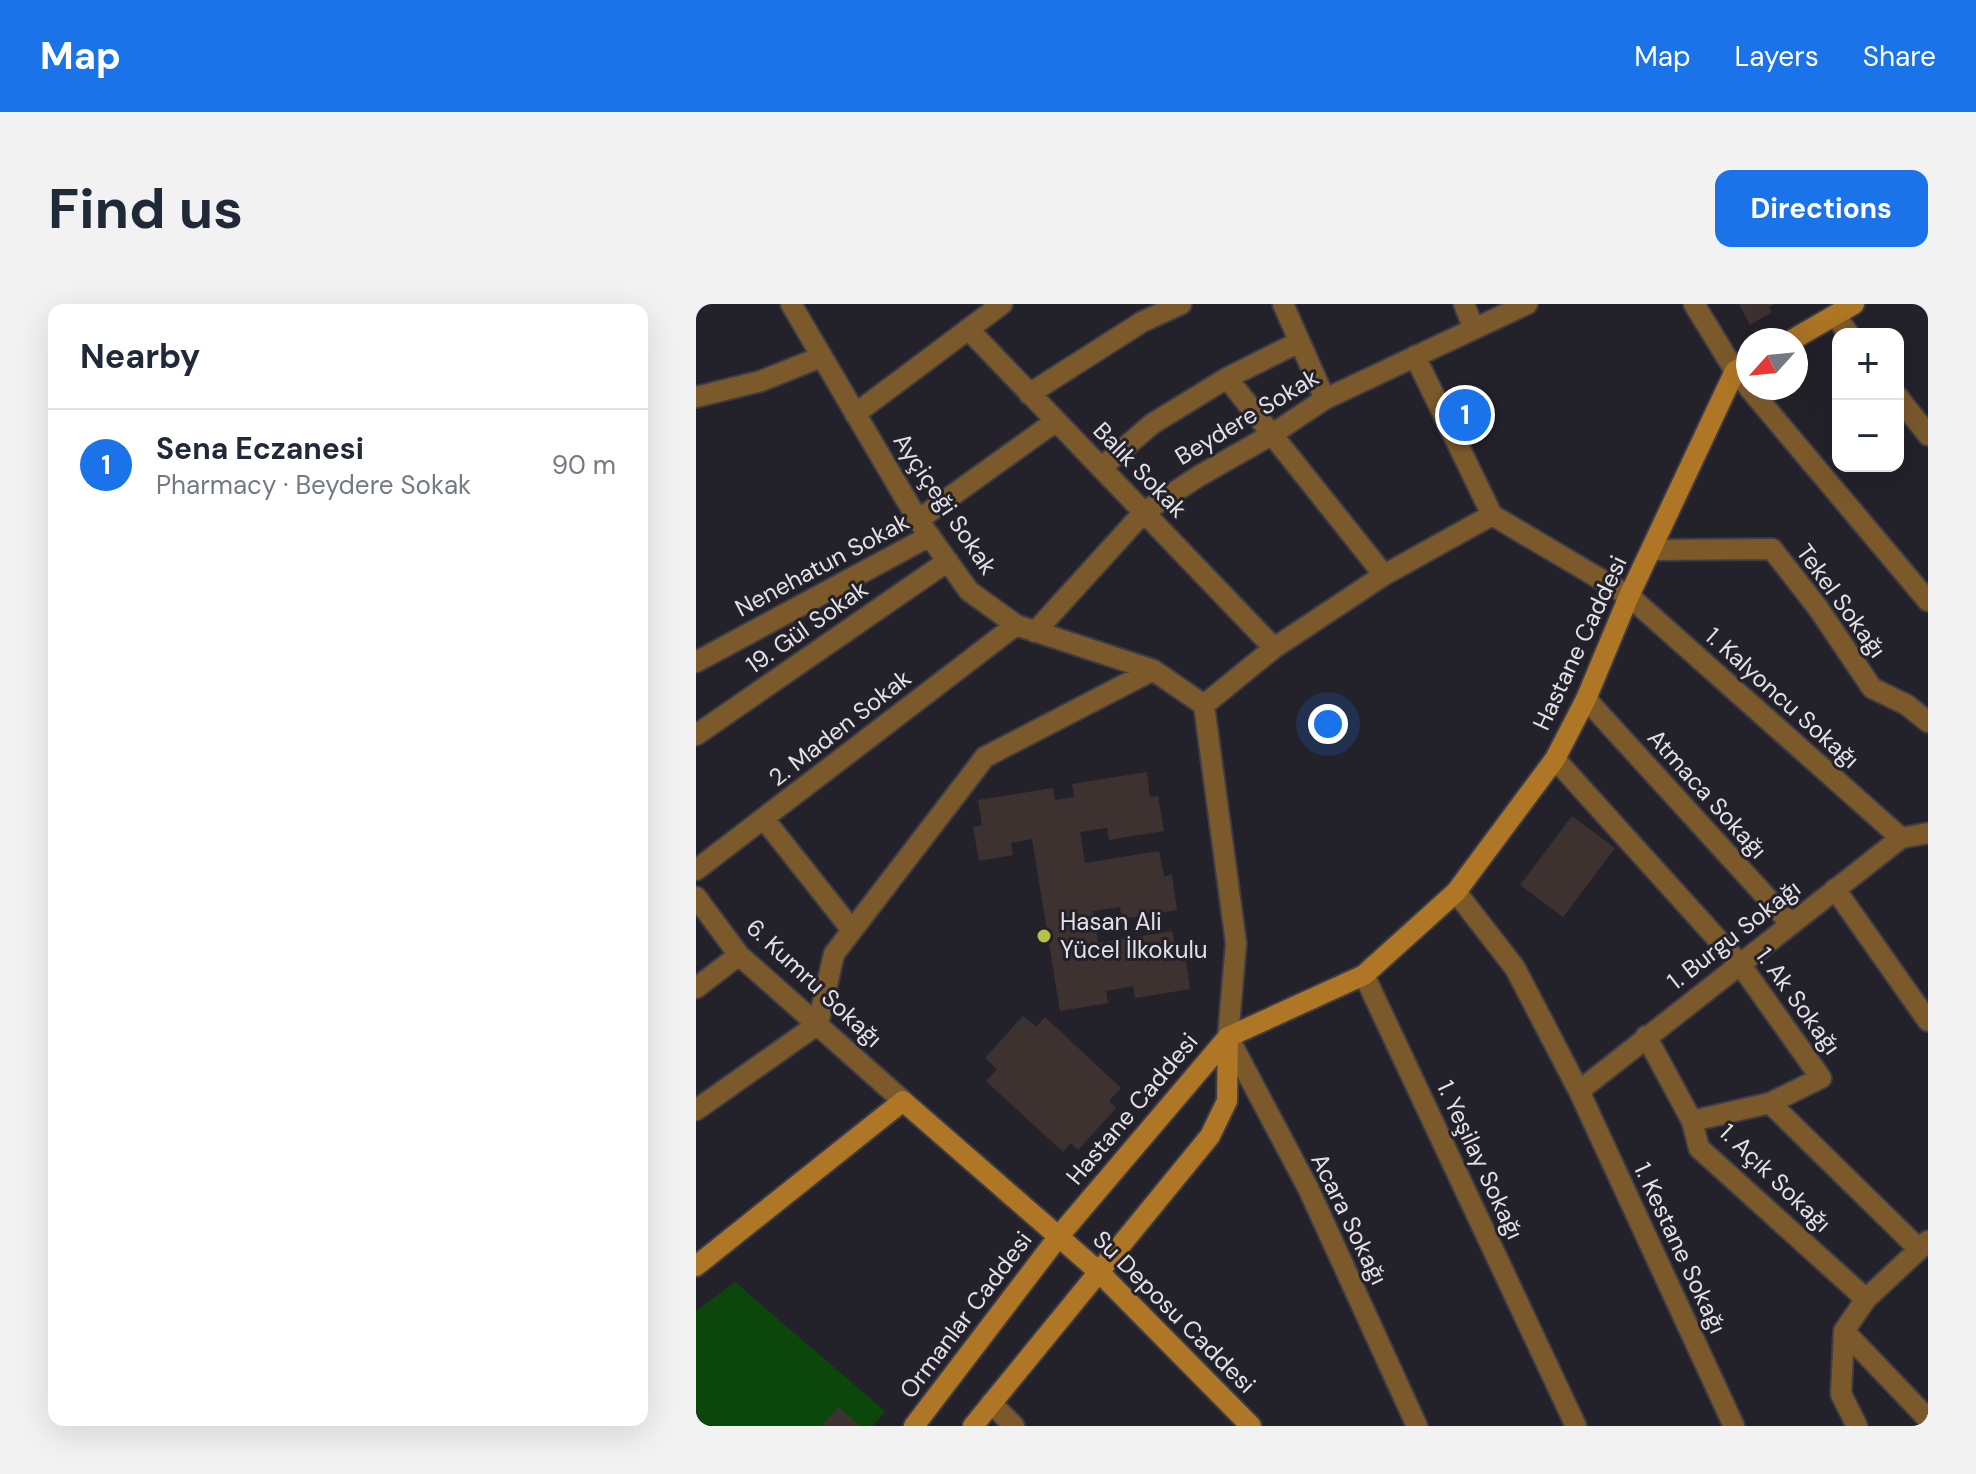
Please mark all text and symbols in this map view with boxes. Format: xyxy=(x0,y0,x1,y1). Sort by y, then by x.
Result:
text: Map xyxy=(40,31,121,81)
text: Map xyxy=(1634,38,1691,75)
text: Layers xyxy=(1735,38,1819,75)
text: Share xyxy=(1863,38,1936,75)
button: Directions xyxy=(1715,170,1928,247)
text: Find us xyxy=(48,172,243,245)
north arrow xyxy=(1736,328,1808,400)
map controls xyxy=(1832,328,1904,472)
button: + xyxy=(1832,328,1904,400)
text: Nearby xyxy=(80,334,200,379)
street label: Beydere Sokak xyxy=(1169,361,1324,472)
pin: 1 xyxy=(1439,385,1491,445)
button: − xyxy=(1832,400,1904,472)
street label: Balık Sokak xyxy=(1087,415,1194,524)
street label: Ayçiçeği Sokak xyxy=(887,427,1004,581)
text: Sena Eczanesi xyxy=(156,429,364,468)
text: 1 xyxy=(101,448,111,482)
text: 90 m xyxy=(552,448,616,482)
text: Pharmacy · Beydere Sokak xyxy=(156,468,471,502)
street label: Nenehatun Sokak xyxy=(729,506,914,623)
street label: Tekel Sokağı xyxy=(1790,538,1893,664)
street label: Hastane Caddesi xyxy=(1526,551,1634,735)
street label: 19. Gül Sokak xyxy=(740,573,874,680)
street label: 1. Kalyoncu Sokağı xyxy=(1699,620,1866,775)
street label: 2. Maden Sokak xyxy=(762,662,917,793)
your location xyxy=(1308,704,1348,744)
street label: Atmaca Sokağı xyxy=(1641,722,1774,865)
street label: 1. Burgu Sokağı xyxy=(1661,873,1807,996)
place label: Hasan Ali Yücel İlkokulu xyxy=(1060,906,1208,965)
street label: 6. Kumru Sokağı xyxy=(740,912,889,1054)
marker: Hasan Ali Yücel İlkokulu xyxy=(1035,927,1053,945)
street label: 1. Ak Sokağı xyxy=(1749,941,1848,1060)
street label: Hastane Caddesi xyxy=(1059,1026,1204,1191)
street label: 1. Yeşilay Sokağı xyxy=(1430,1075,1531,1244)
street label: 1. Açık Sokağı xyxy=(1713,1117,1838,1239)
street label: Acara Sokağı xyxy=(1304,1148,1395,1290)
street label: 1. Kestane Sokağı xyxy=(1627,1157,1734,1338)
street label: Su Deposu Caddesi xyxy=(1087,1224,1262,1399)
street label: Ormanlar Caddesi xyxy=(893,1225,1039,1404)

